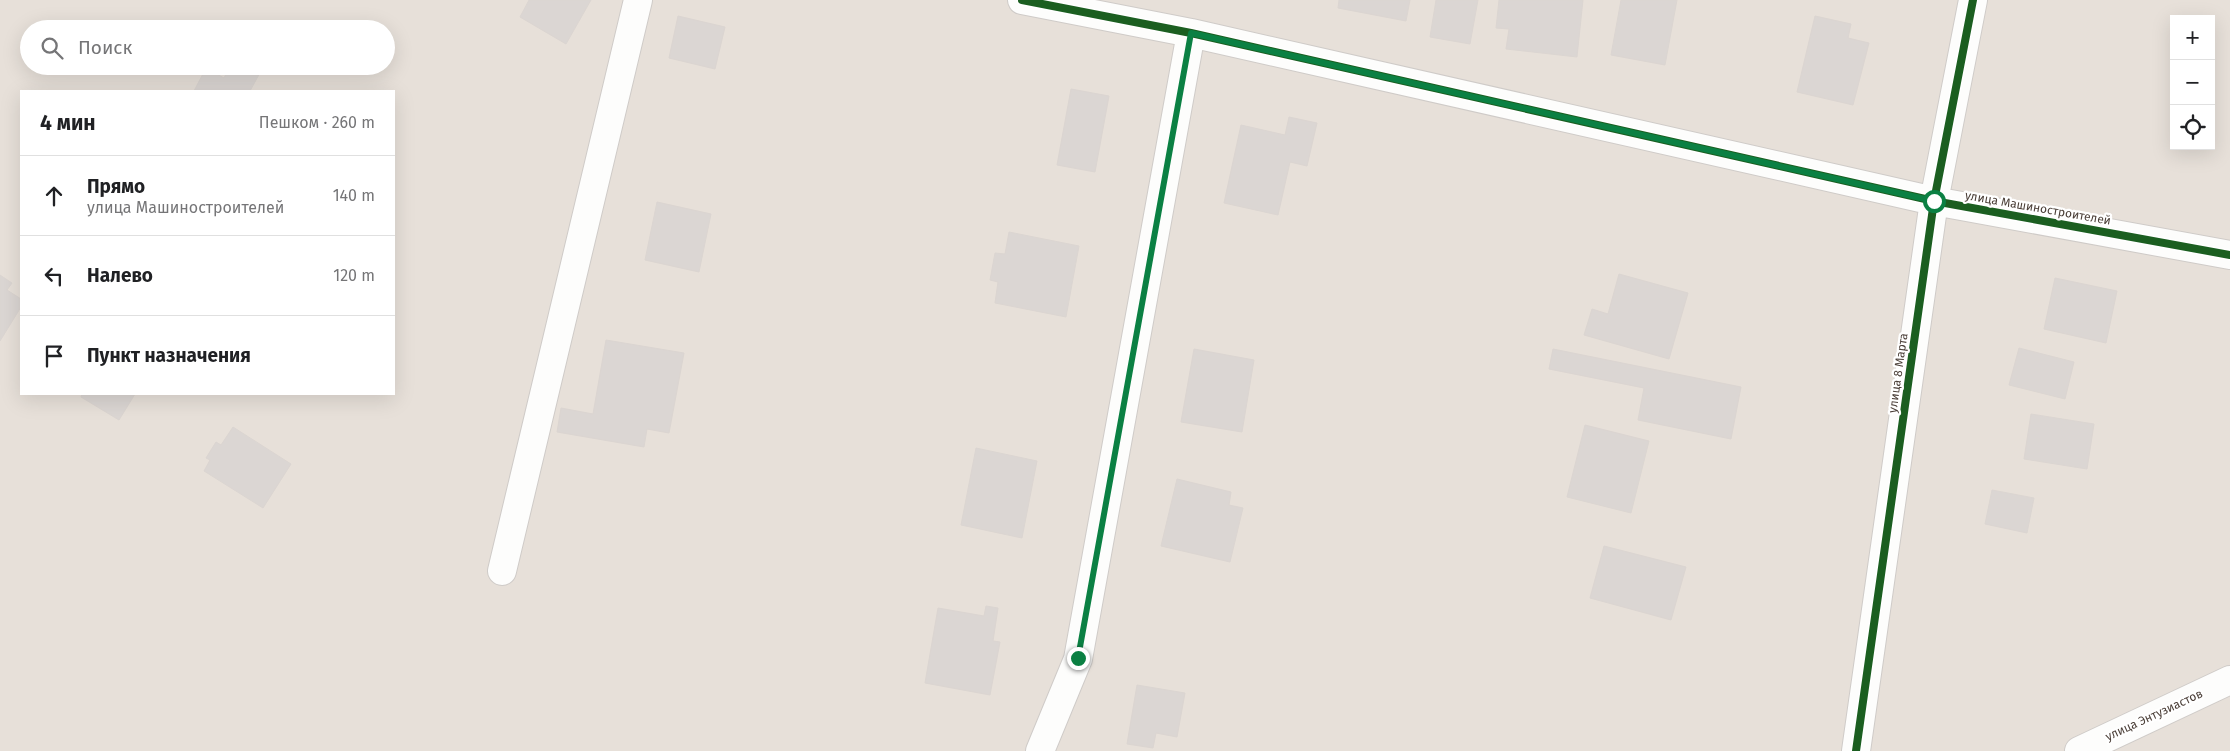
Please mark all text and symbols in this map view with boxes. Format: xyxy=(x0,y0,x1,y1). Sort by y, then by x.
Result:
map controls xyxy=(2170,15,2215,150)
button: + xyxy=(2170,15,2215,60)
search box xyxy=(20,20,395,75)
icon: search xyxy=(38,34,66,62)
text: Поиск xyxy=(78,36,132,59)
button: − xyxy=(2170,60,2215,105)
button: locate xyxy=(2170,105,2215,150)
text: 4 мин xyxy=(40,110,96,136)
text: Пешком · 260 m xyxy=(259,113,375,132)
text: Прямо xyxy=(87,175,145,198)
icon: ahead xyxy=(40,182,68,210)
text: 140 m xyxy=(333,186,375,205)
street label: улица Машиностроителей xyxy=(1964,188,2112,228)
route start xyxy=(1923,190,1946,213)
text: улица Машиностроителей xyxy=(87,198,284,217)
icon: left xyxy=(40,262,68,290)
text: Налево xyxy=(87,264,153,287)
text: 120 m xyxy=(333,266,375,285)
street label: улица 8 Марта xyxy=(1885,332,1911,414)
icon: arrive xyxy=(40,342,68,370)
text: Пункт назначения xyxy=(87,344,251,367)
route end xyxy=(1067,647,1090,670)
street label: улица Энтузиастов xyxy=(2103,686,2205,744)

